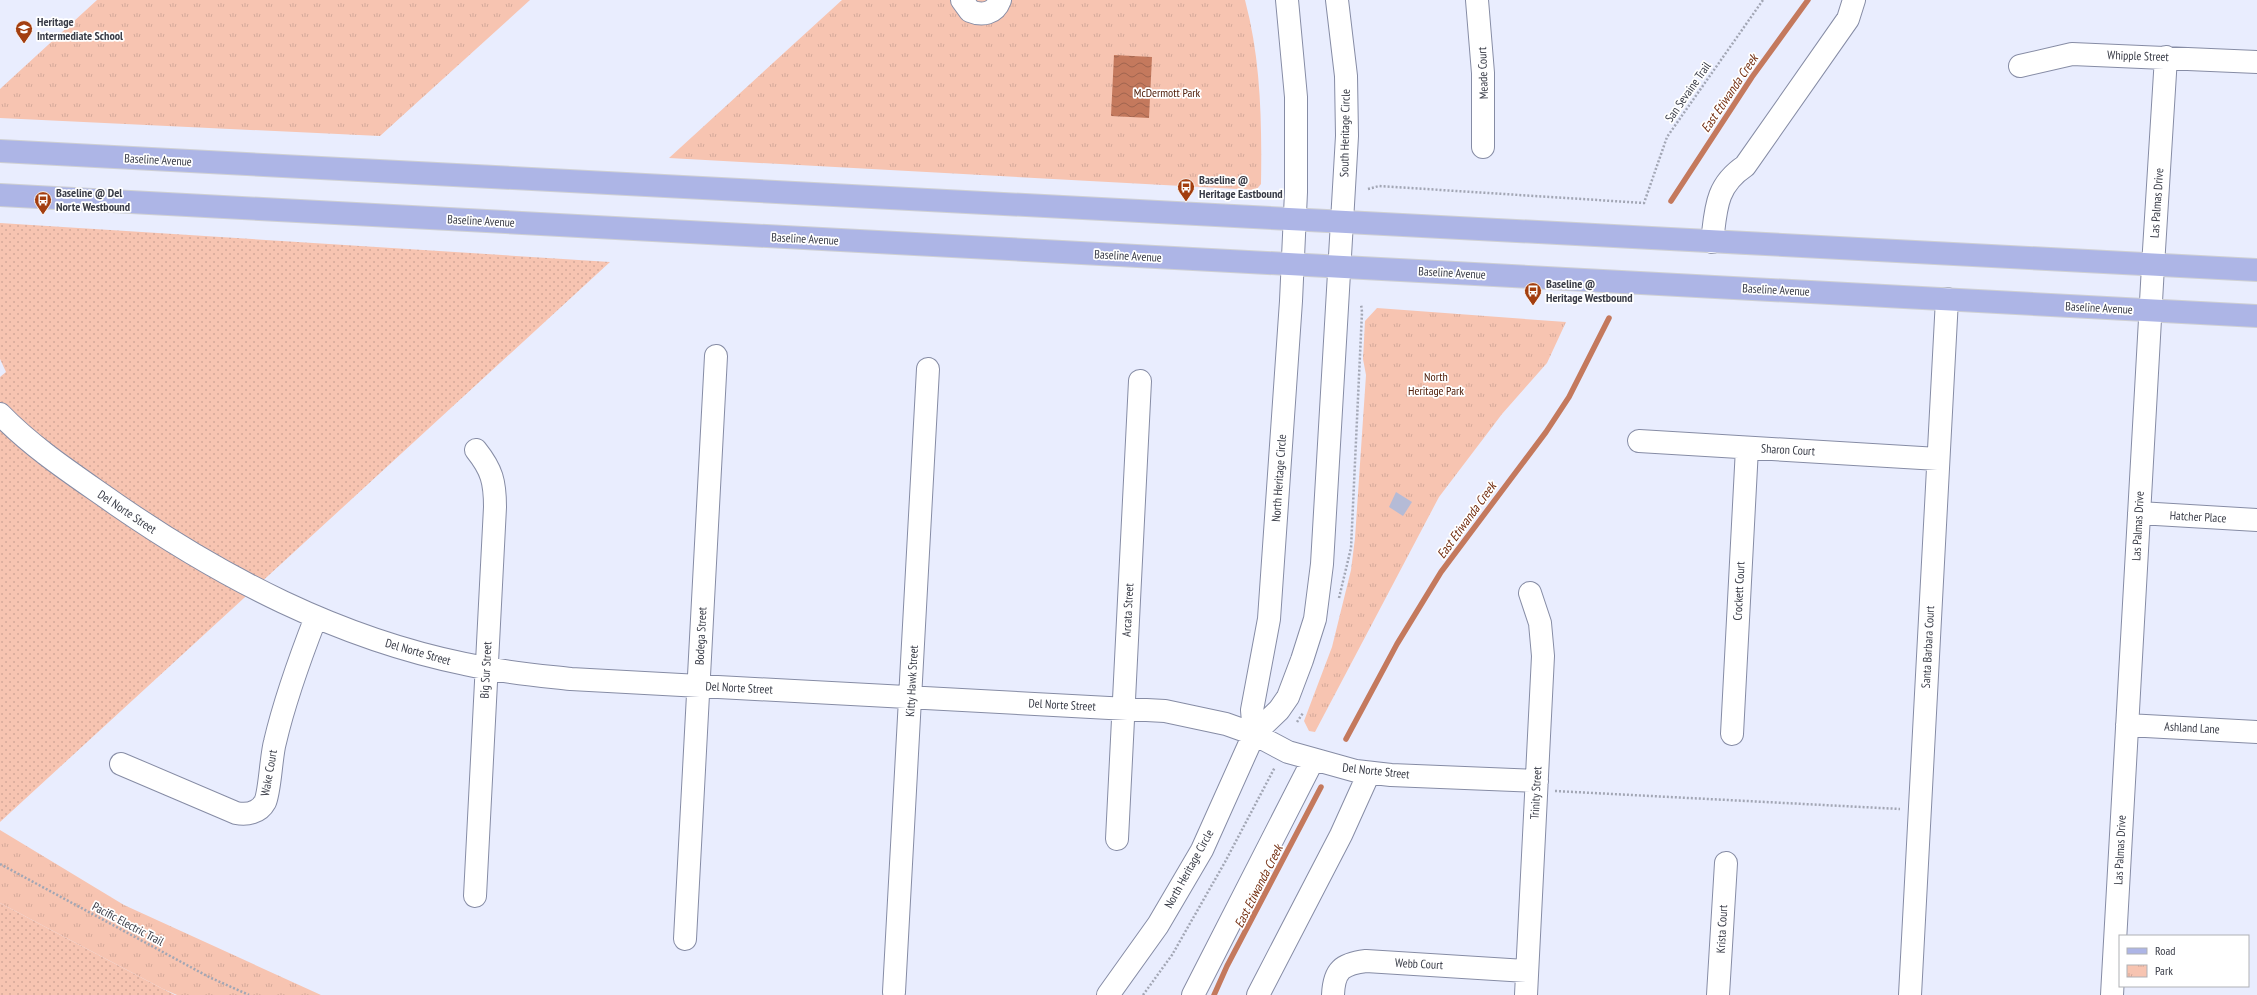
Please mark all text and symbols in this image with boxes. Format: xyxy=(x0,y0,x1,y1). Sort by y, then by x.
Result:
place label: Heritage Intermediate School xyxy=(37,14,123,43)
school or university icon: Heritage Intermediate School xyxy=(14,19,34,44)
street label: Meade Court xyxy=(1474,46,1491,100)
street label: Whipple Street xyxy=(2107,47,2170,64)
water label: East Etiwanda Creek xyxy=(1697,49,1763,136)
street label: San Sevaine Trail xyxy=(1661,59,1714,125)
park label: McDermott Park xyxy=(1134,85,1201,100)
street label: South Heritage Circle xyxy=(1336,89,1353,177)
street label: Baseline Avenue xyxy=(124,150,192,169)
street label: Las Palmas Drive xyxy=(2147,168,2166,238)
place label: Baseline @ Heritage Eastbound xyxy=(1199,172,1283,201)
bus stop icon: Baseline @ Heritage Eastbound xyxy=(1176,177,1196,202)
place label: Baseline @ Del Norte Westbound xyxy=(56,185,130,214)
bus stop icon: Baseline @ Del Norte Westbound xyxy=(33,190,53,215)
street label: Baseline Avenue xyxy=(447,211,515,230)
street label: Baseline Avenue xyxy=(771,229,839,248)
street label: Baseline Avenue xyxy=(1094,246,1162,265)
street label: Baseline Avenue xyxy=(1418,263,1486,282)
place label: Baseline @ Heritage Westbound xyxy=(1546,276,1633,305)
street label: Baseline Avenue xyxy=(1742,280,1810,299)
bus stop icon: Baseline @ Heritage Westbound xyxy=(1523,281,1543,306)
street label: Baseline Avenue xyxy=(2065,298,2133,317)
park label: North Heritage Park xyxy=(1408,369,1464,398)
street label: North Heritage Circle xyxy=(1268,434,1289,522)
street label: Sharon Court xyxy=(1761,441,1816,458)
water label: East Etiwanda Creek xyxy=(1433,477,1501,562)
street label: Del Norte Street xyxy=(95,487,160,537)
street label: Las Palmas Drive xyxy=(2128,491,2147,561)
street label: Hatcher Place xyxy=(2169,508,2227,525)
street label: Crockett Court xyxy=(1729,560,1748,621)
street label: Arcata Street xyxy=(1119,582,1136,637)
street label: Santa Barbara Court xyxy=(1918,605,1937,689)
street label: Bodega Street xyxy=(691,606,710,665)
street label: Del Norte Street xyxy=(384,635,453,668)
street label: Big Sur Street xyxy=(477,640,495,699)
street label: Kitty Hawk Street xyxy=(902,644,921,717)
street label: Del Norte Street xyxy=(705,678,774,697)
street label: Del Norte Street xyxy=(1028,695,1097,714)
street label: Ashland Lane xyxy=(2164,719,2220,736)
street label: Wake Court xyxy=(257,748,280,797)
street label: Del Norte Street xyxy=(1342,760,1411,782)
street label: Trinity Street xyxy=(1527,765,1544,820)
street label: Las Palmas Drive xyxy=(2110,815,2129,885)
street label: North Heritage Circle xyxy=(1161,827,1216,911)
water label: East Etiwanda Creek xyxy=(1230,840,1287,930)
street label: Pacific Electric Trail xyxy=(90,898,167,949)
street label: Krista Court xyxy=(1713,904,1730,954)
legend xyxy=(2119,935,2249,987)
text: Road xyxy=(2155,943,2175,958)
street label: Webb Court xyxy=(1395,955,1444,972)
text: Park xyxy=(2155,963,2173,978)

